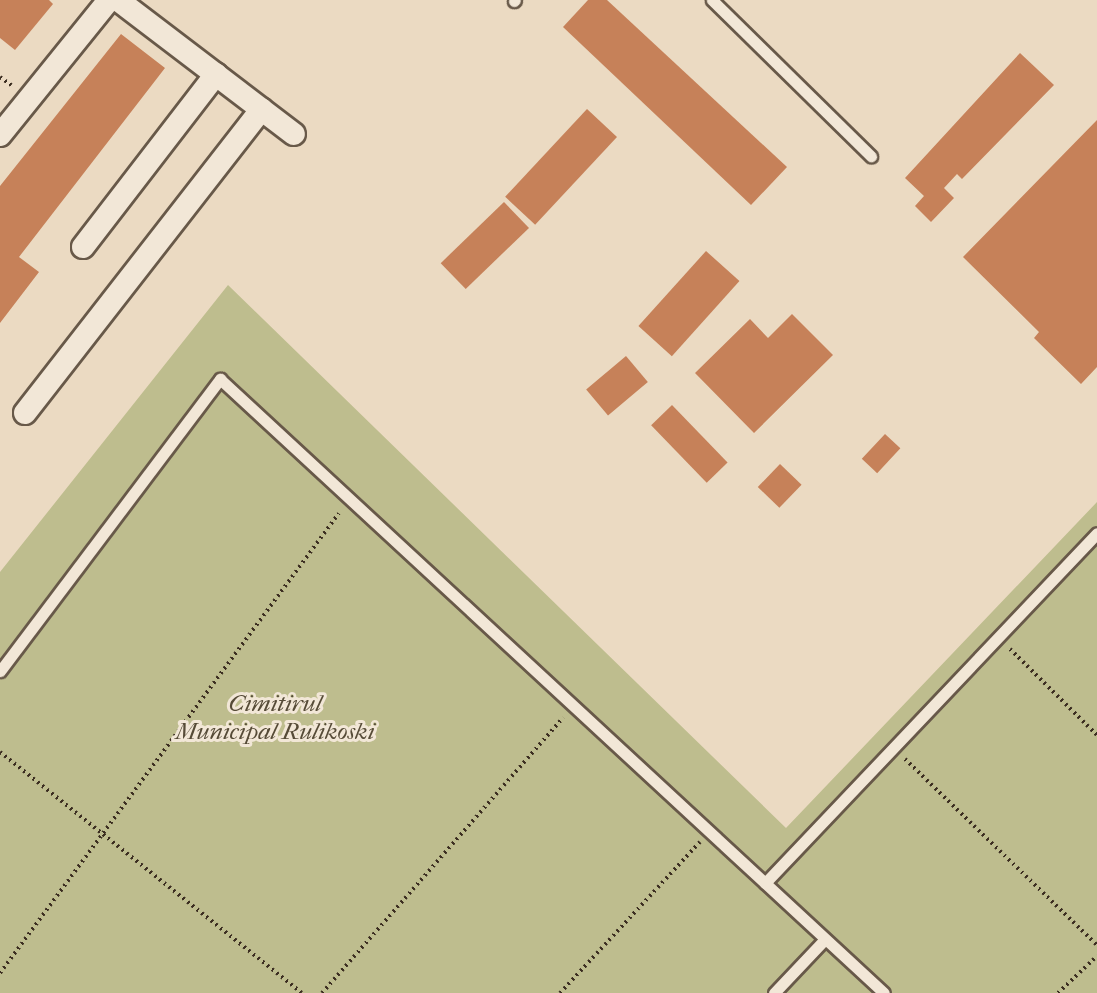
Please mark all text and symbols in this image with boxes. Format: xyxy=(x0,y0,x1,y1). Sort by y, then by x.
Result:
park label: Cimitirul Municipal Rulikoski xyxy=(175,690,375,746)

